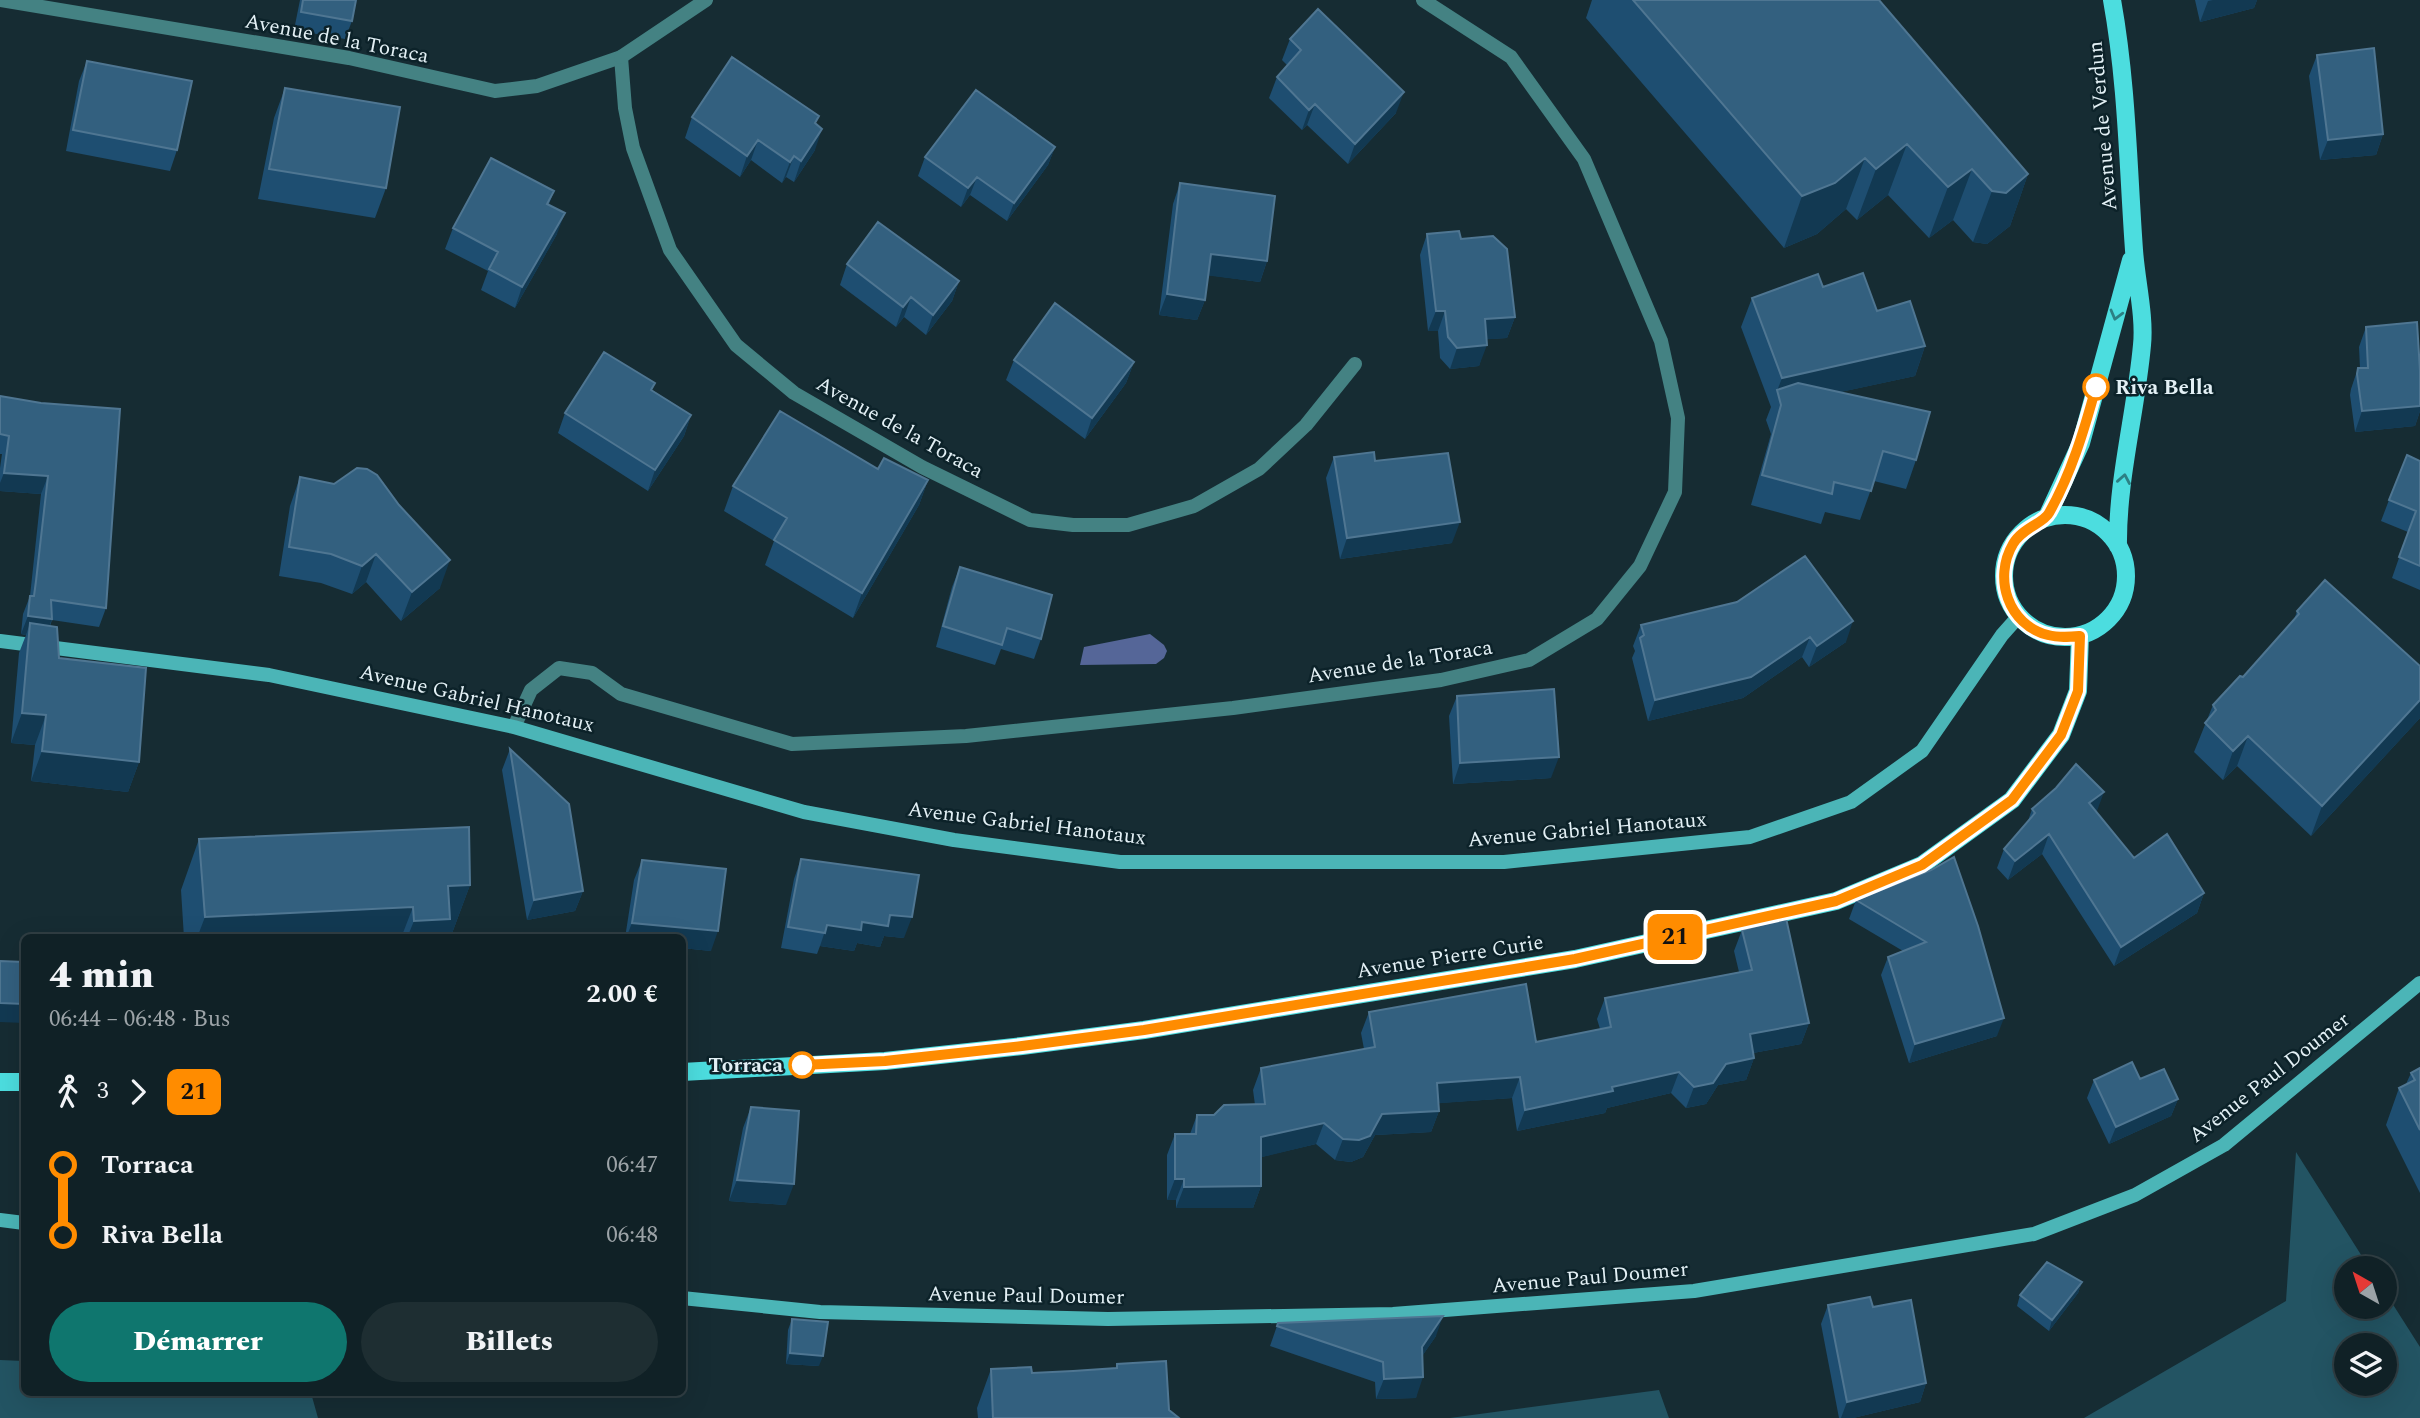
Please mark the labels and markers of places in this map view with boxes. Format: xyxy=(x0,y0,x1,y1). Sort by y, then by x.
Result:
place label: Riva Bella xyxy=(2115,372,2214,404)
marker: Riva Bella xyxy=(2083,374,2109,400)
place label: Torraca xyxy=(708,1050,783,1082)
marker: Torraca xyxy=(789,1052,815,1078)

